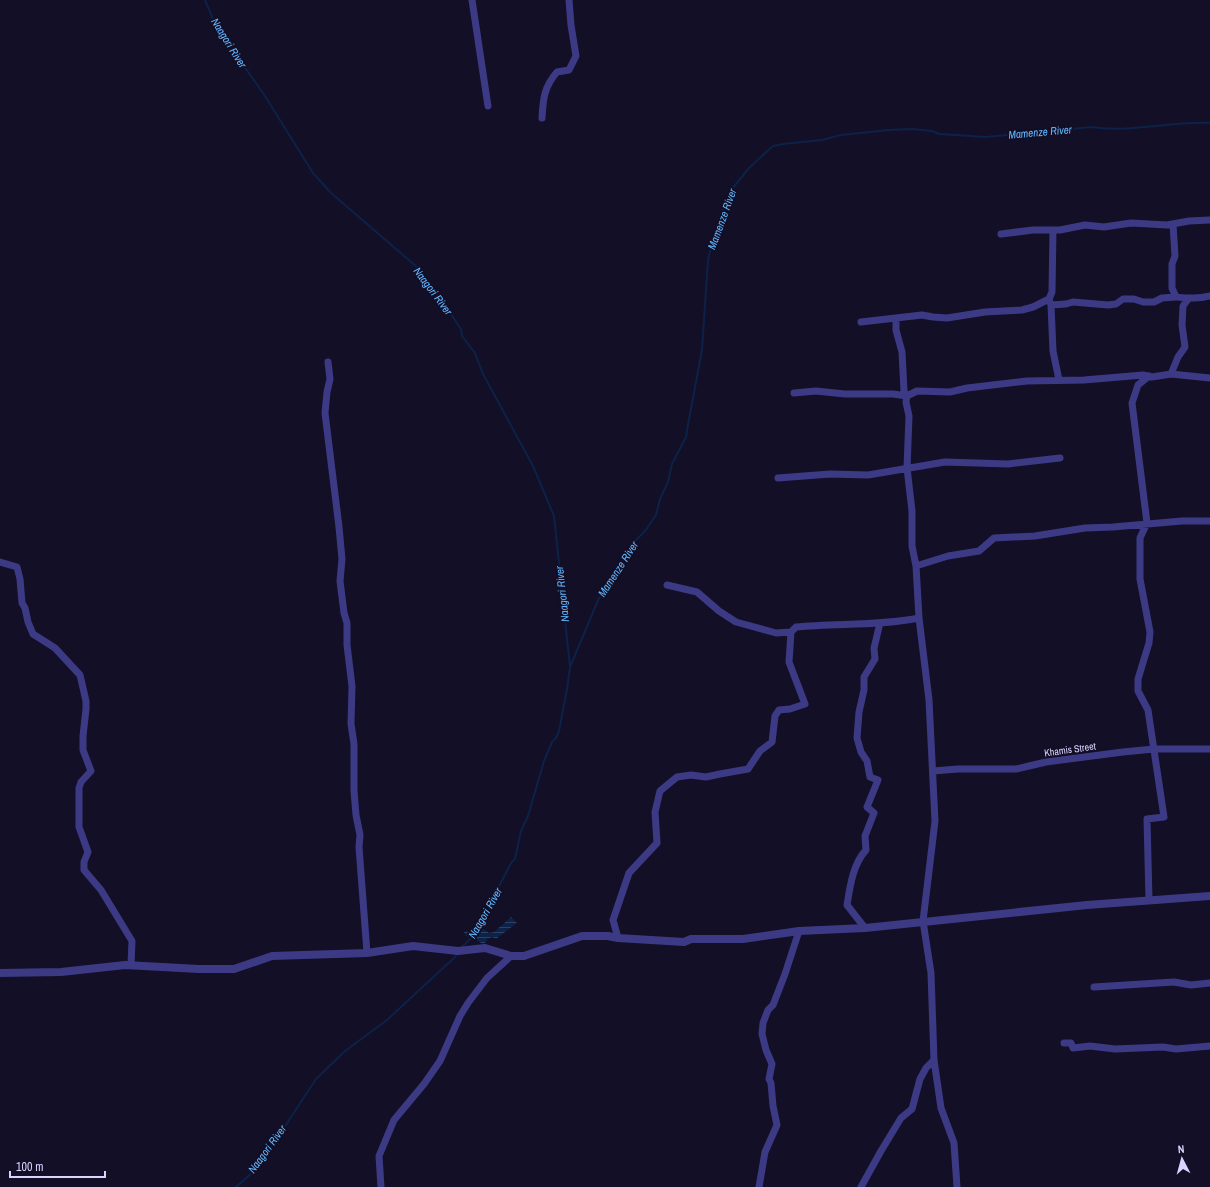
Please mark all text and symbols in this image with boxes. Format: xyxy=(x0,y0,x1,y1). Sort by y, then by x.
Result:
water label: Naagori River xyxy=(208,15,250,71)
water label: Mamenze River xyxy=(1008,122,1073,142)
water label: Mamenze River xyxy=(705,186,740,251)
water label: Naagori River xyxy=(411,264,456,318)
water label: Mamenze River xyxy=(595,538,642,600)
water label: Naagori River xyxy=(552,564,572,623)
street label: Khamis Street xyxy=(1043,739,1097,760)
water label: Naagori River xyxy=(465,884,506,941)
water label: Naagori River xyxy=(245,1121,290,1176)
north arrow xyxy=(1162,1139,1202,1179)
text: N xyxy=(1177,1142,1185,1156)
scale bar xyxy=(10,1153,105,1179)
text: 100 m xyxy=(16,1159,43,1175)

